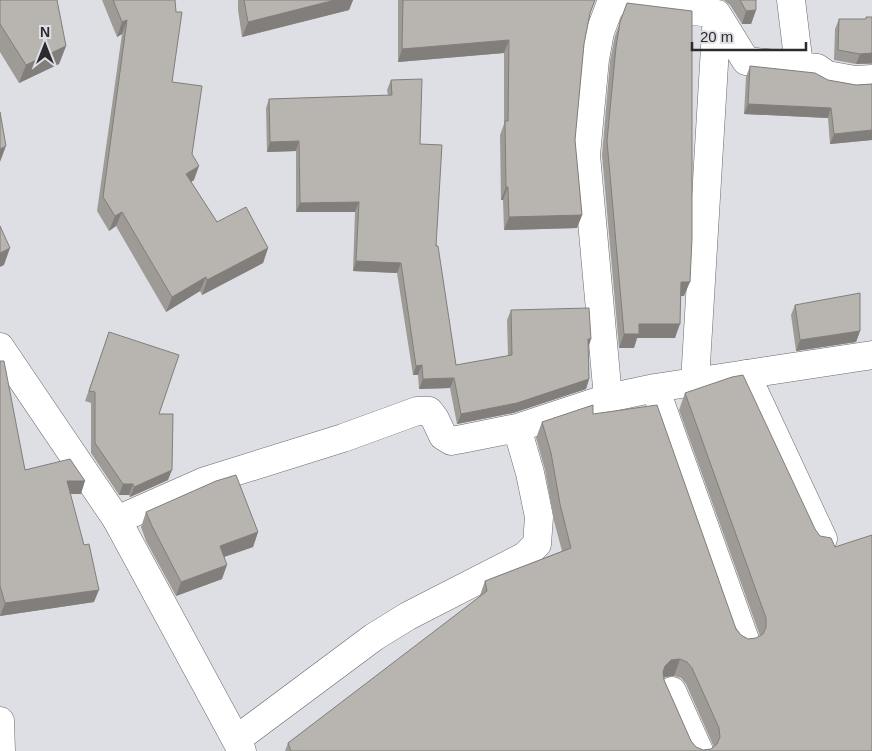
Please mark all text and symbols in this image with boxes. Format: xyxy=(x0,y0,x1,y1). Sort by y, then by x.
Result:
north arrow xyxy=(20,20,70,70)
scale bar xyxy=(692,20,806,52)
text: N xyxy=(40,24,50,40)
text: 20 m xyxy=(700,28,733,45)

